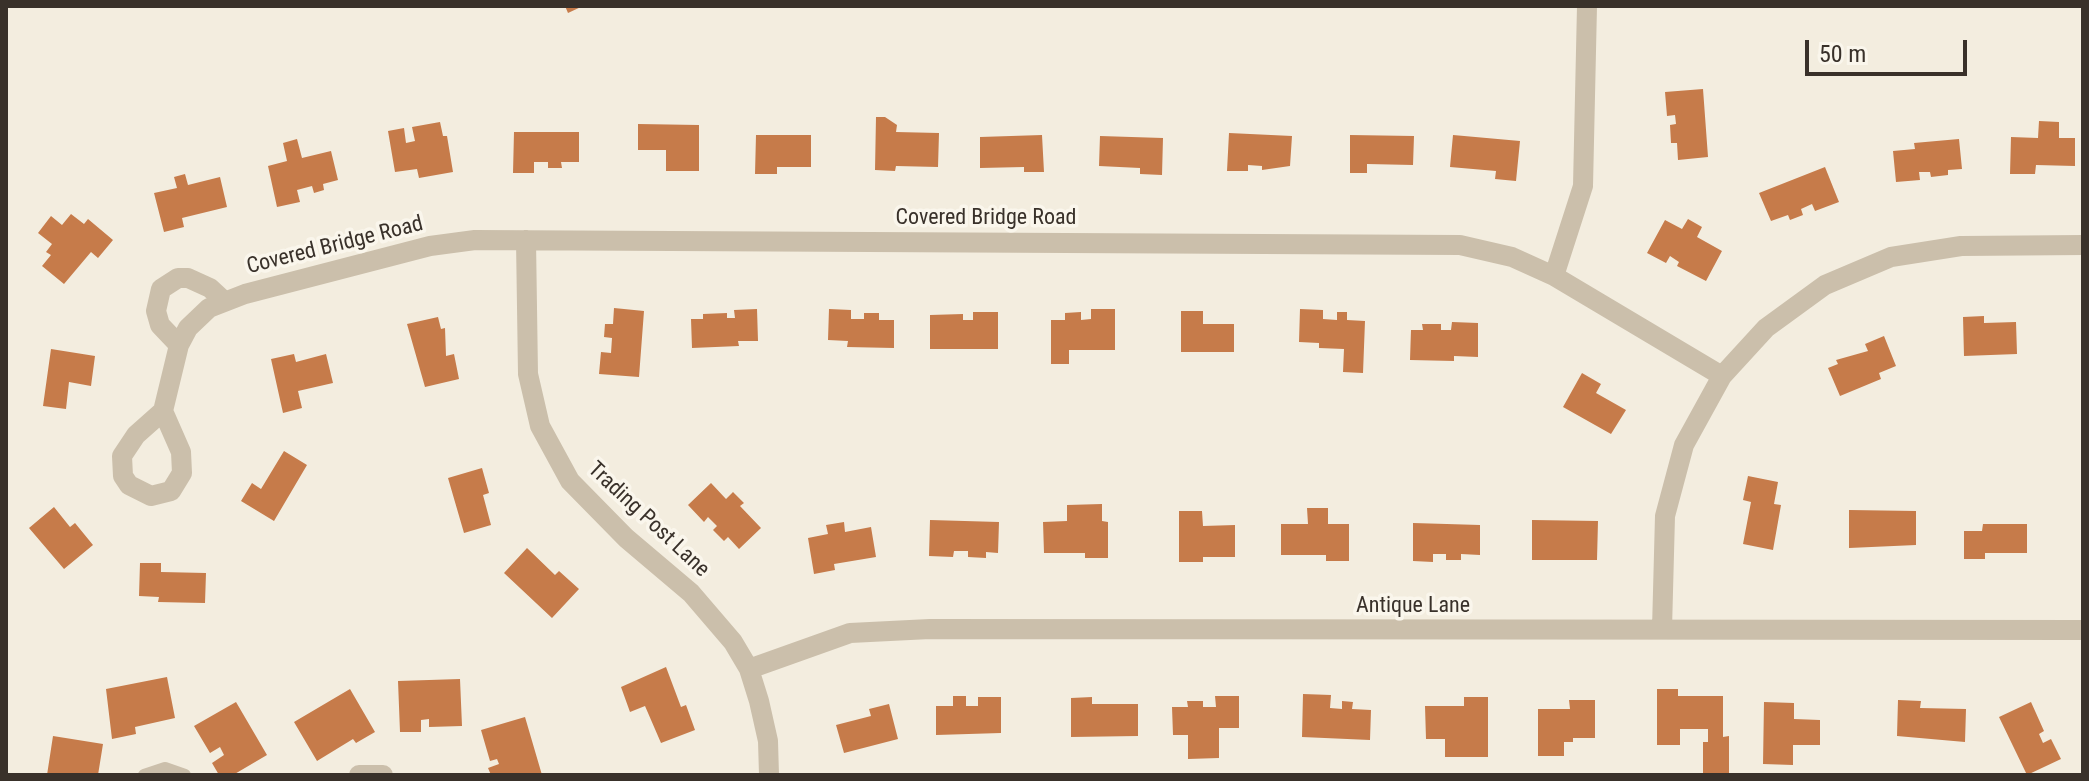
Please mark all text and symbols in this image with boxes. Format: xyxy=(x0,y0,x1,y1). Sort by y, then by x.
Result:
scale bar xyxy=(1809,24,1971,74)
text: 50 m xyxy=(1819,40,1866,68)
street label: Covered Bridge Road xyxy=(896,205,1076,231)
street label: Covered Bridge Road xyxy=(244,211,426,281)
street label: Trading Post Lane xyxy=(582,457,714,583)
street label: Antique Lane xyxy=(1356,593,1470,619)

